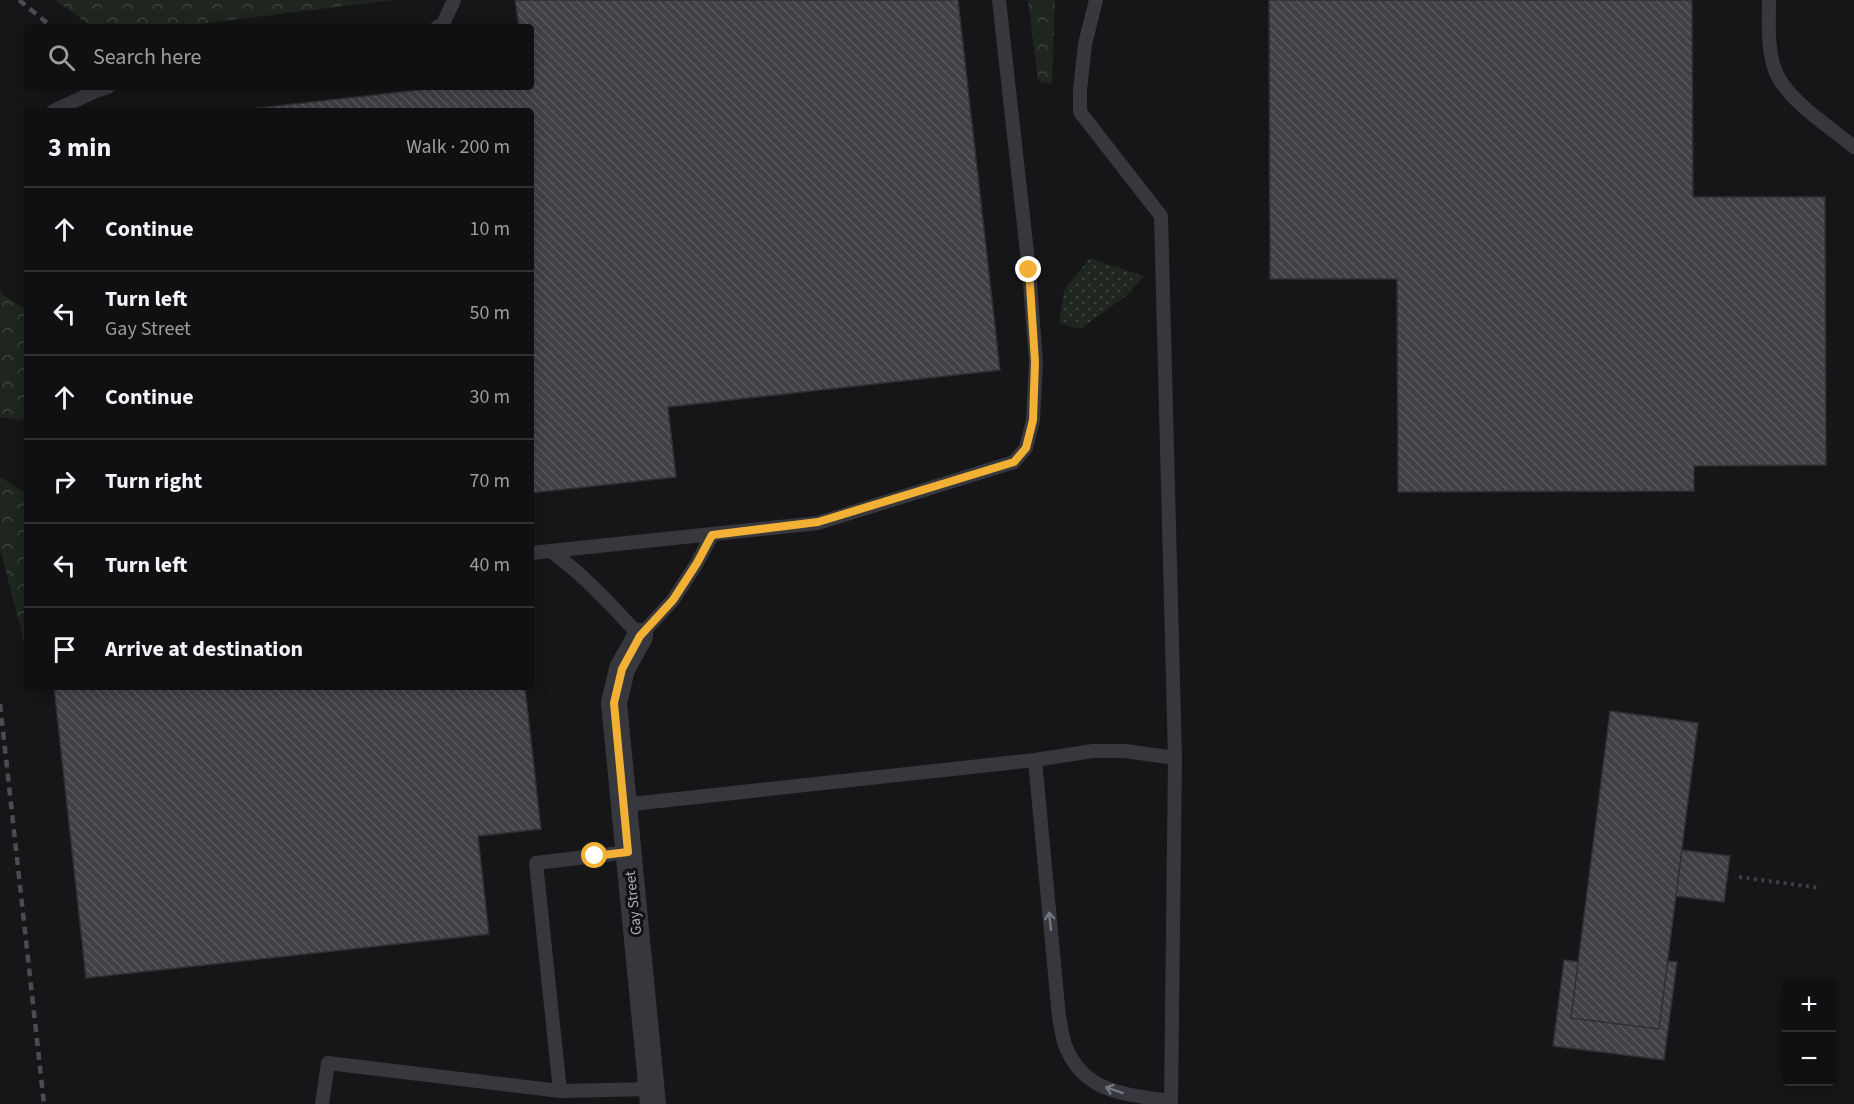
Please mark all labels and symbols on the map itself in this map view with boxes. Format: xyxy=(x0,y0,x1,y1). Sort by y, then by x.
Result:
route end xyxy=(1015,256,1041,282)
route start xyxy=(581,842,607,868)
street label: Gay Street xyxy=(620,870,647,936)
one-way arrow xyxy=(1044,912,1055,932)
one-way arrow xyxy=(1105,1084,1124,1095)

